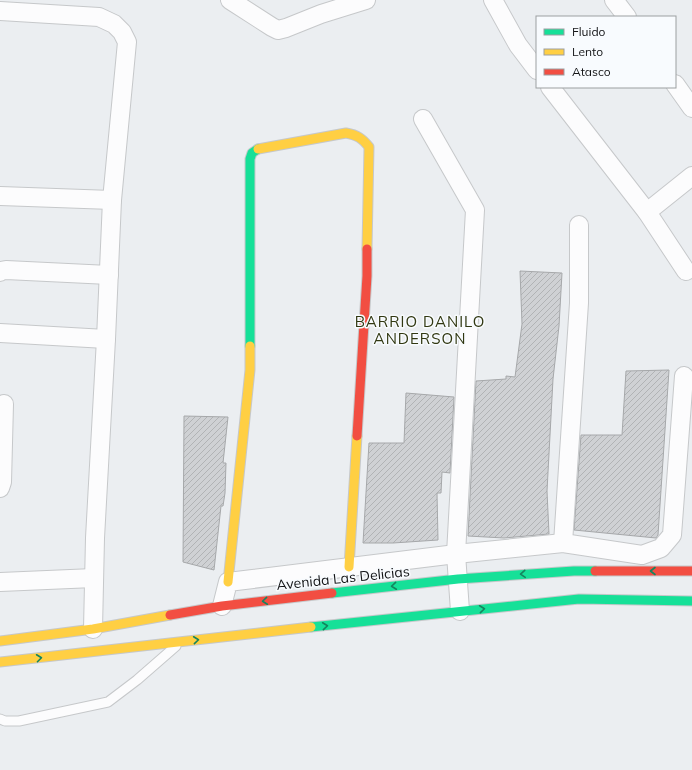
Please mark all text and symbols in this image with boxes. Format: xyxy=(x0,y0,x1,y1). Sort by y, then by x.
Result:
legend xyxy=(536,16,676,88)
text: Fluido xyxy=(572,24,606,39)
text: Lento xyxy=(572,44,603,59)
text: Atasco xyxy=(572,64,611,79)
district label: BARRIO DANILO ANDERSON xyxy=(355,312,485,348)
street label: Avenida Las Delicias xyxy=(276,562,411,594)
one-way arrow xyxy=(650,567,656,575)
one-way arrow xyxy=(520,570,526,579)
one-way arrow xyxy=(391,582,397,591)
one-way arrow xyxy=(262,596,268,605)
one-way arrow xyxy=(479,605,485,614)
one-way arrow xyxy=(322,621,328,630)
one-way arrow xyxy=(193,636,199,645)
one-way arrow xyxy=(36,653,42,662)

